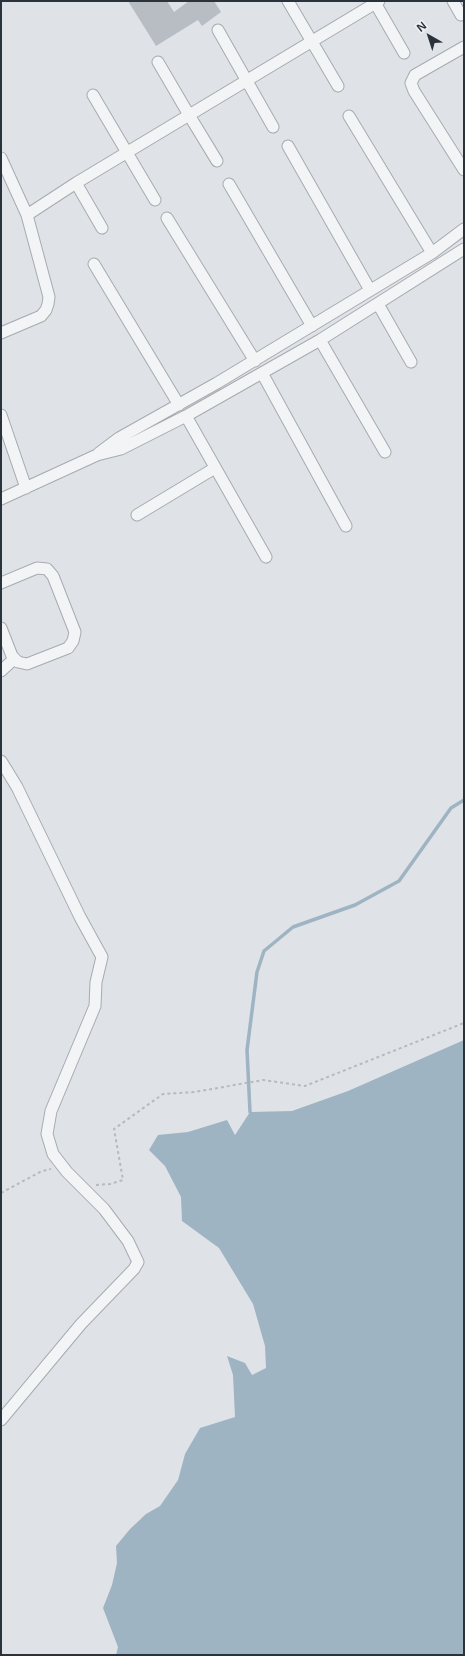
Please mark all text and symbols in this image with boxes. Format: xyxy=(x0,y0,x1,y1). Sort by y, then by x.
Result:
north arrow xyxy=(409,16,449,56)
text: N xyxy=(413,18,429,35)

